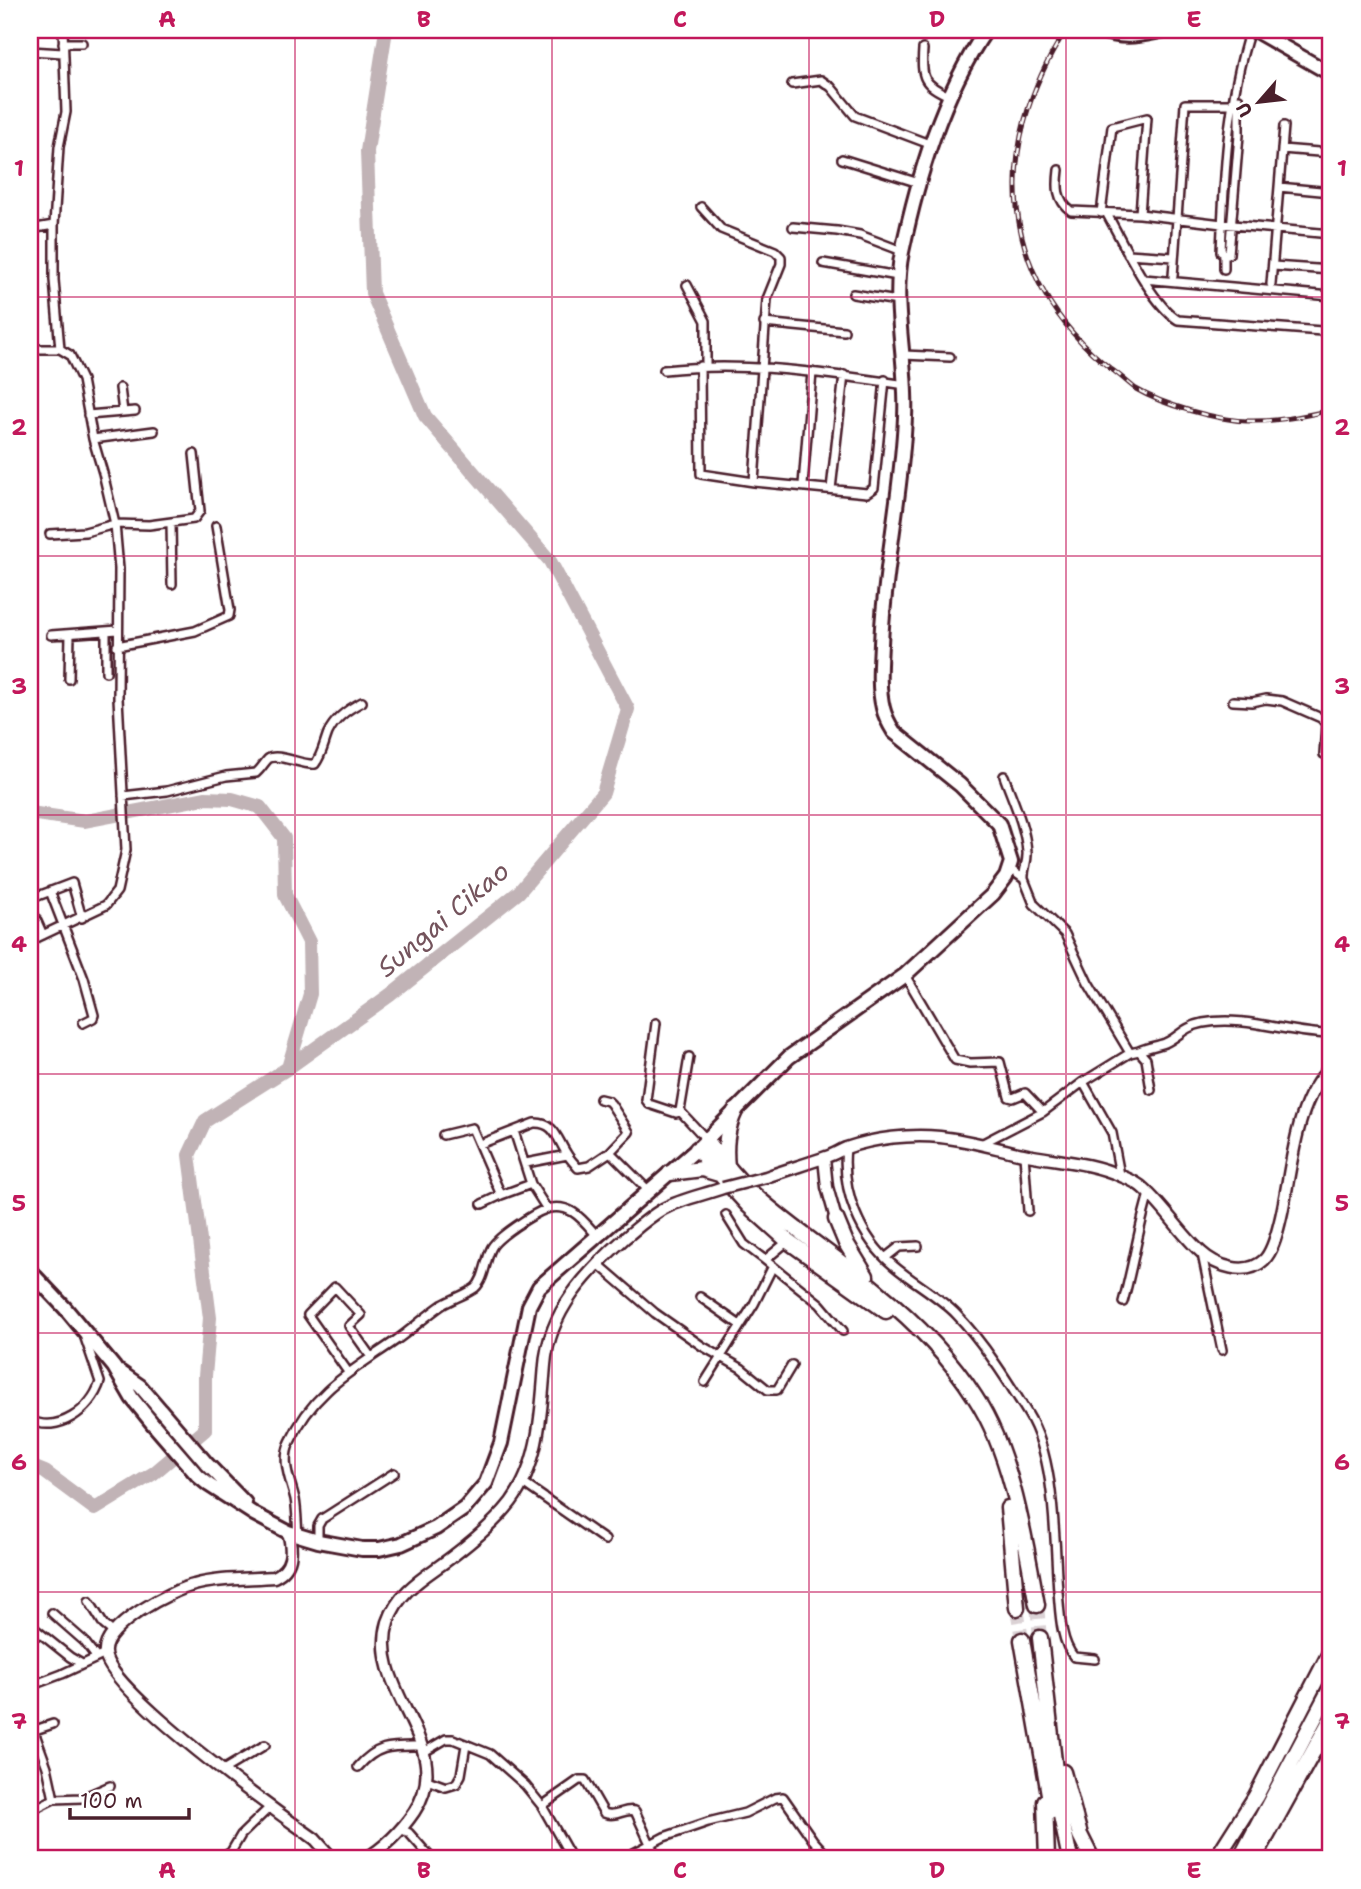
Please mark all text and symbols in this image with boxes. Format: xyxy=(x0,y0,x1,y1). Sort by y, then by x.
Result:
text: A xyxy=(158,4,176,34)
text: B xyxy=(417,4,431,34)
text: C xyxy=(673,4,687,34)
text: D xyxy=(929,4,945,34)
text: E xyxy=(1186,4,1202,34)
north arrow xyxy=(1224,66,1294,136)
text: U xyxy=(1230,98,1259,121)
text: 1 xyxy=(14,153,24,183)
text: 1 xyxy=(1337,153,1347,183)
text: 2 xyxy=(11,412,27,442)
text: 2 xyxy=(1334,412,1350,442)
text: 3 xyxy=(11,671,27,701)
text: 3 xyxy=(1334,671,1350,701)
water label: Sungai Cikao xyxy=(369,853,516,984)
text: 4 xyxy=(11,929,27,959)
text: 4 xyxy=(1334,929,1350,959)
text: 5 xyxy=(12,1188,26,1218)
text: 5 xyxy=(1335,1188,1349,1218)
text: 6 xyxy=(11,1447,27,1477)
text: 6 xyxy=(1334,1447,1350,1477)
text: 7 xyxy=(11,1706,27,1736)
text: 7 xyxy=(1334,1706,1350,1736)
scale bar xyxy=(70,1777,189,1821)
text: 100 m xyxy=(80,1787,143,1815)
text: A xyxy=(158,1855,176,1885)
text: B xyxy=(417,1855,431,1885)
text: C xyxy=(673,1855,687,1885)
text: D xyxy=(929,1855,945,1885)
text: E xyxy=(1186,1855,1202,1885)

